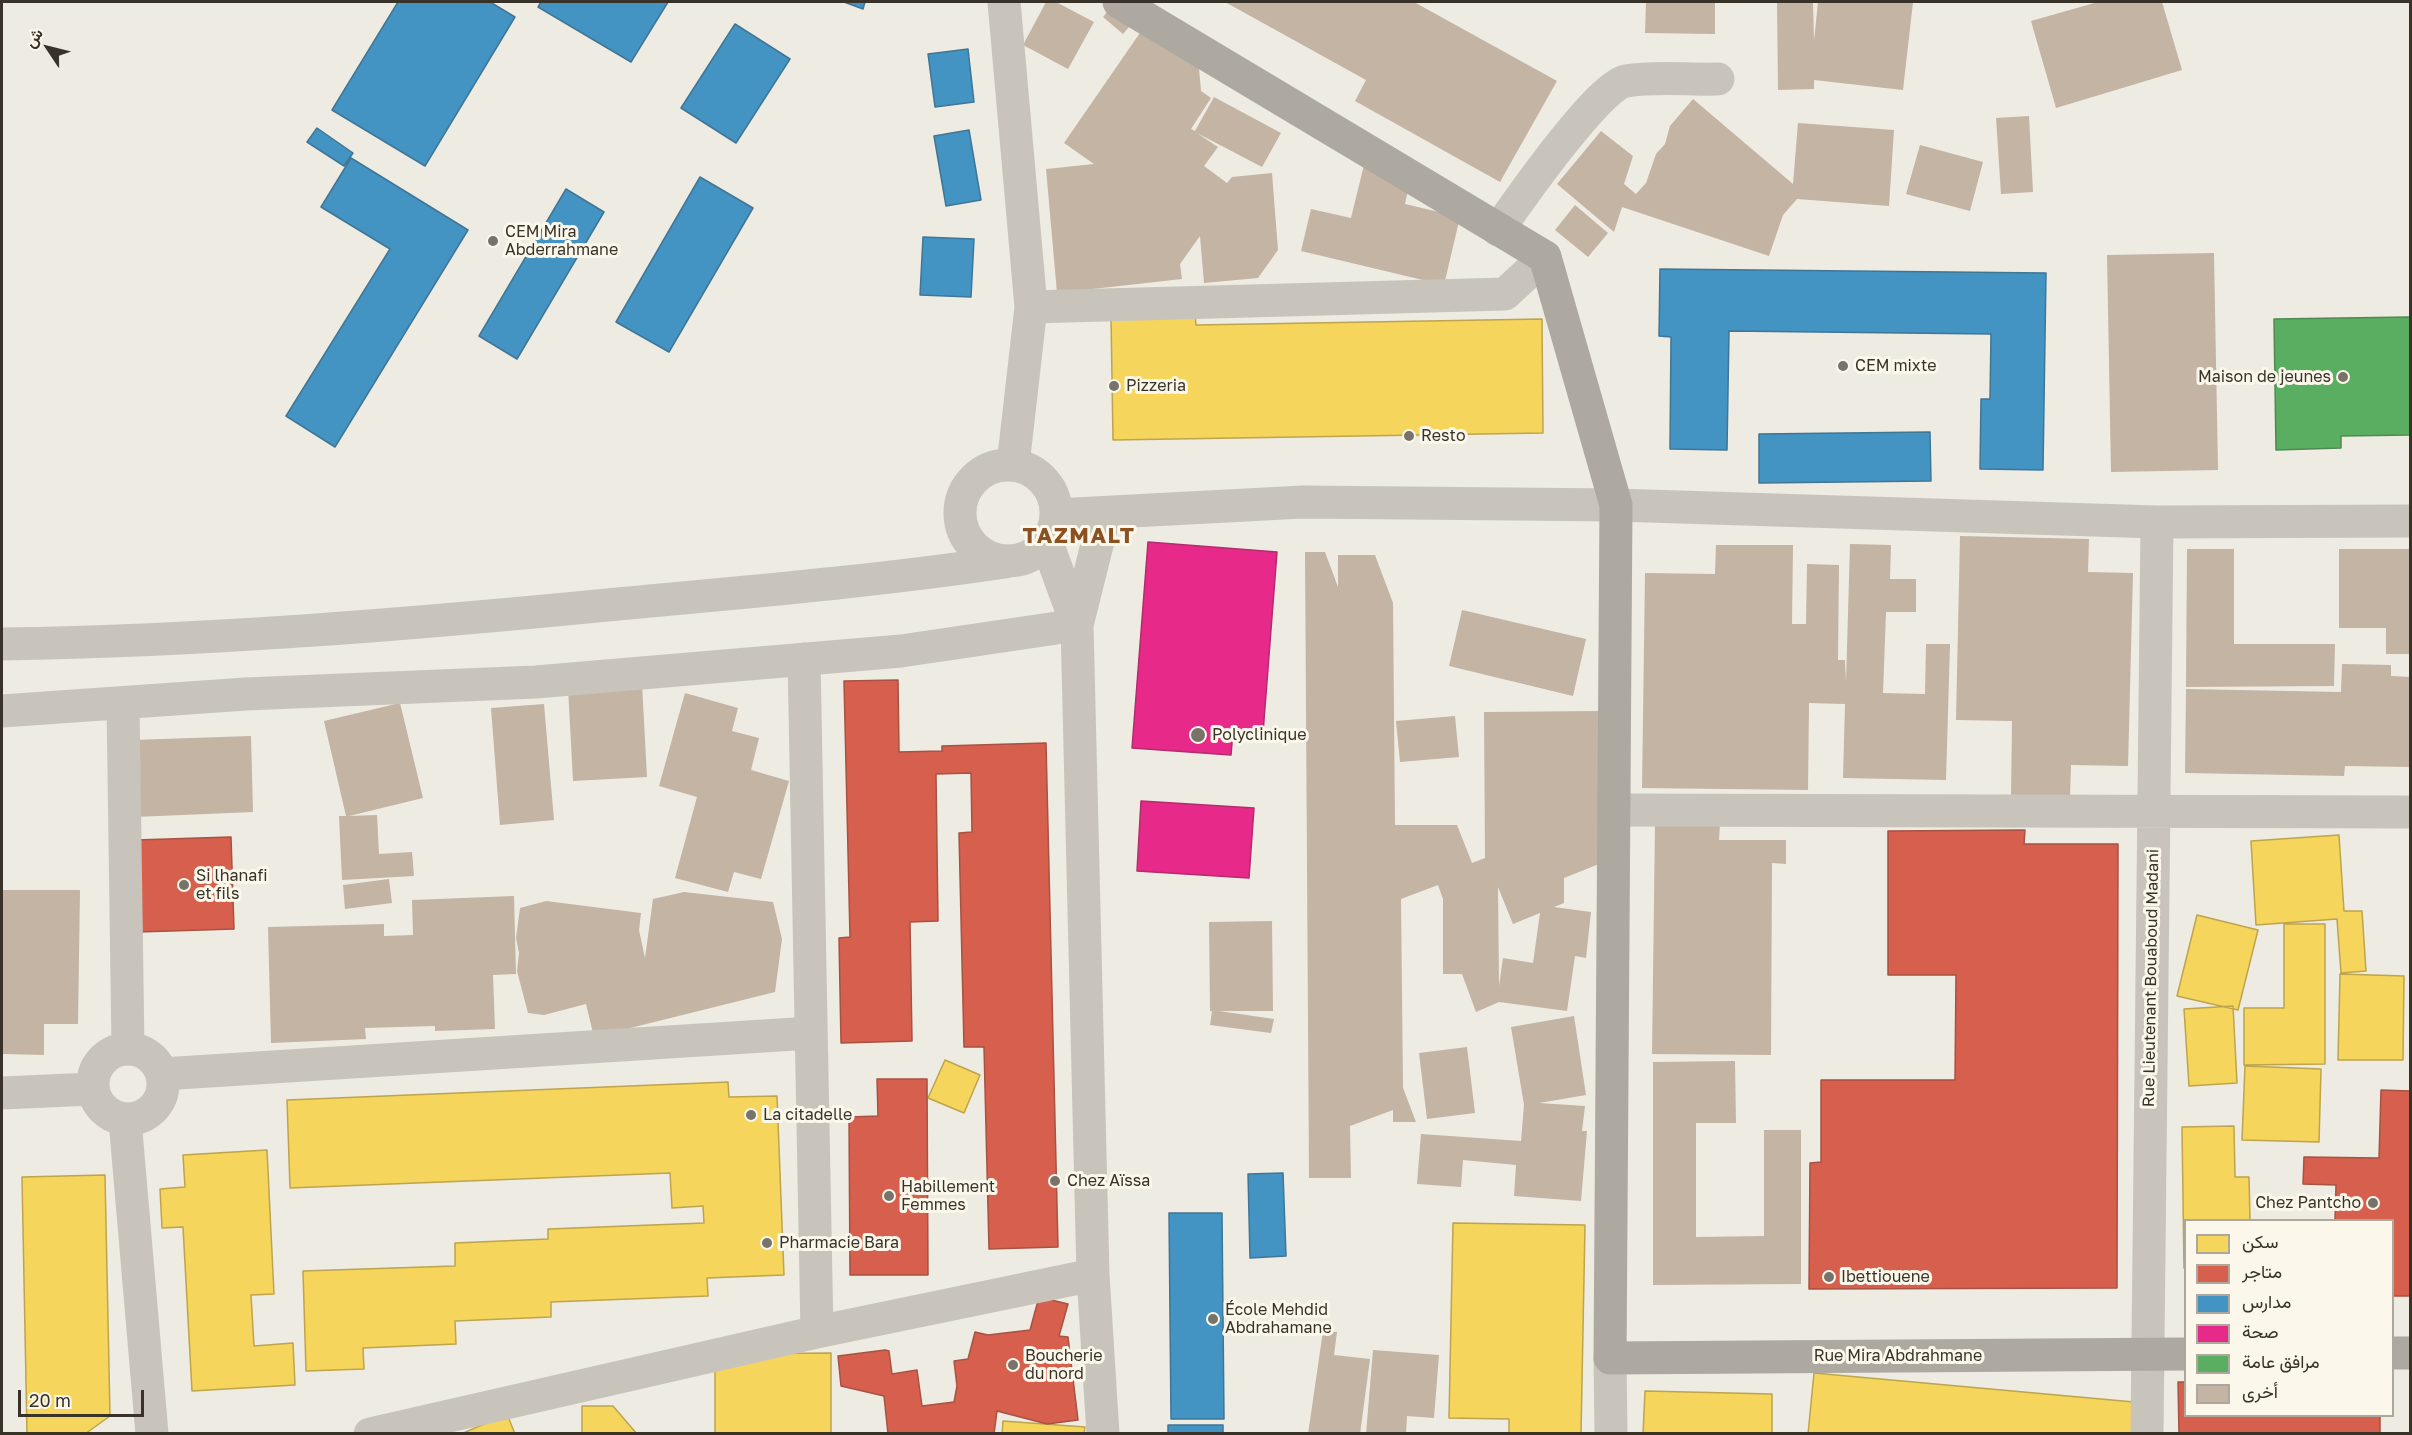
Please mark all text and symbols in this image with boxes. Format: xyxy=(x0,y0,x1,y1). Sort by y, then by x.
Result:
north arrow xyxy=(18,18,78,78)
text: ش xyxy=(20,24,47,51)
place label: CEM Mira Abderrahmane xyxy=(505,222,618,260)
marker: CEM Mira Abderrahmane xyxy=(486,234,500,248)
place label: CEM mixte xyxy=(1855,356,1937,376)
marker: CEM mixte xyxy=(1836,359,1850,373)
place label: Maison de jeunes xyxy=(2198,367,2331,387)
marker: Maison de jeunes xyxy=(2336,370,2350,384)
place label: Pizzeria xyxy=(1126,376,1186,396)
marker: Pizzeria xyxy=(1107,379,1121,393)
place label: Resto xyxy=(1421,426,1465,446)
marker: Resto xyxy=(1402,429,1416,443)
district label: TAZMALT xyxy=(1022,523,1136,549)
place label: Polyclinique xyxy=(1212,725,1306,745)
marker: Polyclinique xyxy=(1189,726,1207,744)
street label: Rue Lieutenant Bouaboud Madani xyxy=(2139,849,2163,1107)
place label: Si lhanafi et fils xyxy=(196,866,268,904)
marker: Si lhanafi et fils xyxy=(177,878,191,892)
place label: La citadelle xyxy=(763,1105,852,1125)
marker: La citadelle xyxy=(744,1108,758,1122)
place label: Chez Aïssa xyxy=(1067,1171,1150,1191)
marker: Chez Aïssa xyxy=(1048,1174,1062,1188)
place label: Habillement Femmes xyxy=(901,1177,995,1215)
marker: Habillement Femmes xyxy=(882,1189,896,1203)
place label: Chez Pantcho xyxy=(2255,1193,2361,1213)
marker: Chez Pantcho xyxy=(2366,1196,2380,1210)
legend xyxy=(2184,1219,2394,1417)
text: سكن xyxy=(2242,1230,2278,1252)
place label: Pharmacie Bara xyxy=(779,1233,899,1253)
marker: Pharmacie Bara xyxy=(760,1236,774,1250)
text: متاجر xyxy=(2242,1260,2282,1282)
place label: Ibettiouene xyxy=(1841,1267,1930,1287)
marker: Ibettiouene xyxy=(1822,1270,1836,1284)
text: مدارس xyxy=(2242,1290,2291,1312)
place label: École Mehdid Abdrahamane xyxy=(1225,1300,1332,1338)
marker: École Mehdid Abdrahamane xyxy=(1206,1312,1220,1326)
text: صحة xyxy=(2242,1320,2279,1342)
place label: Boucherie du nord xyxy=(1025,1346,1103,1384)
street label: Rue Mira Abdrahmane xyxy=(1814,1346,1982,1366)
text: مرافق عامة xyxy=(2242,1350,2320,1372)
marker: Boucherie du nord xyxy=(1006,1358,1020,1372)
scale bar xyxy=(21,1378,147,1416)
text: أخرى xyxy=(2242,1380,2278,1402)
text: 20 m xyxy=(29,1389,71,1411)

